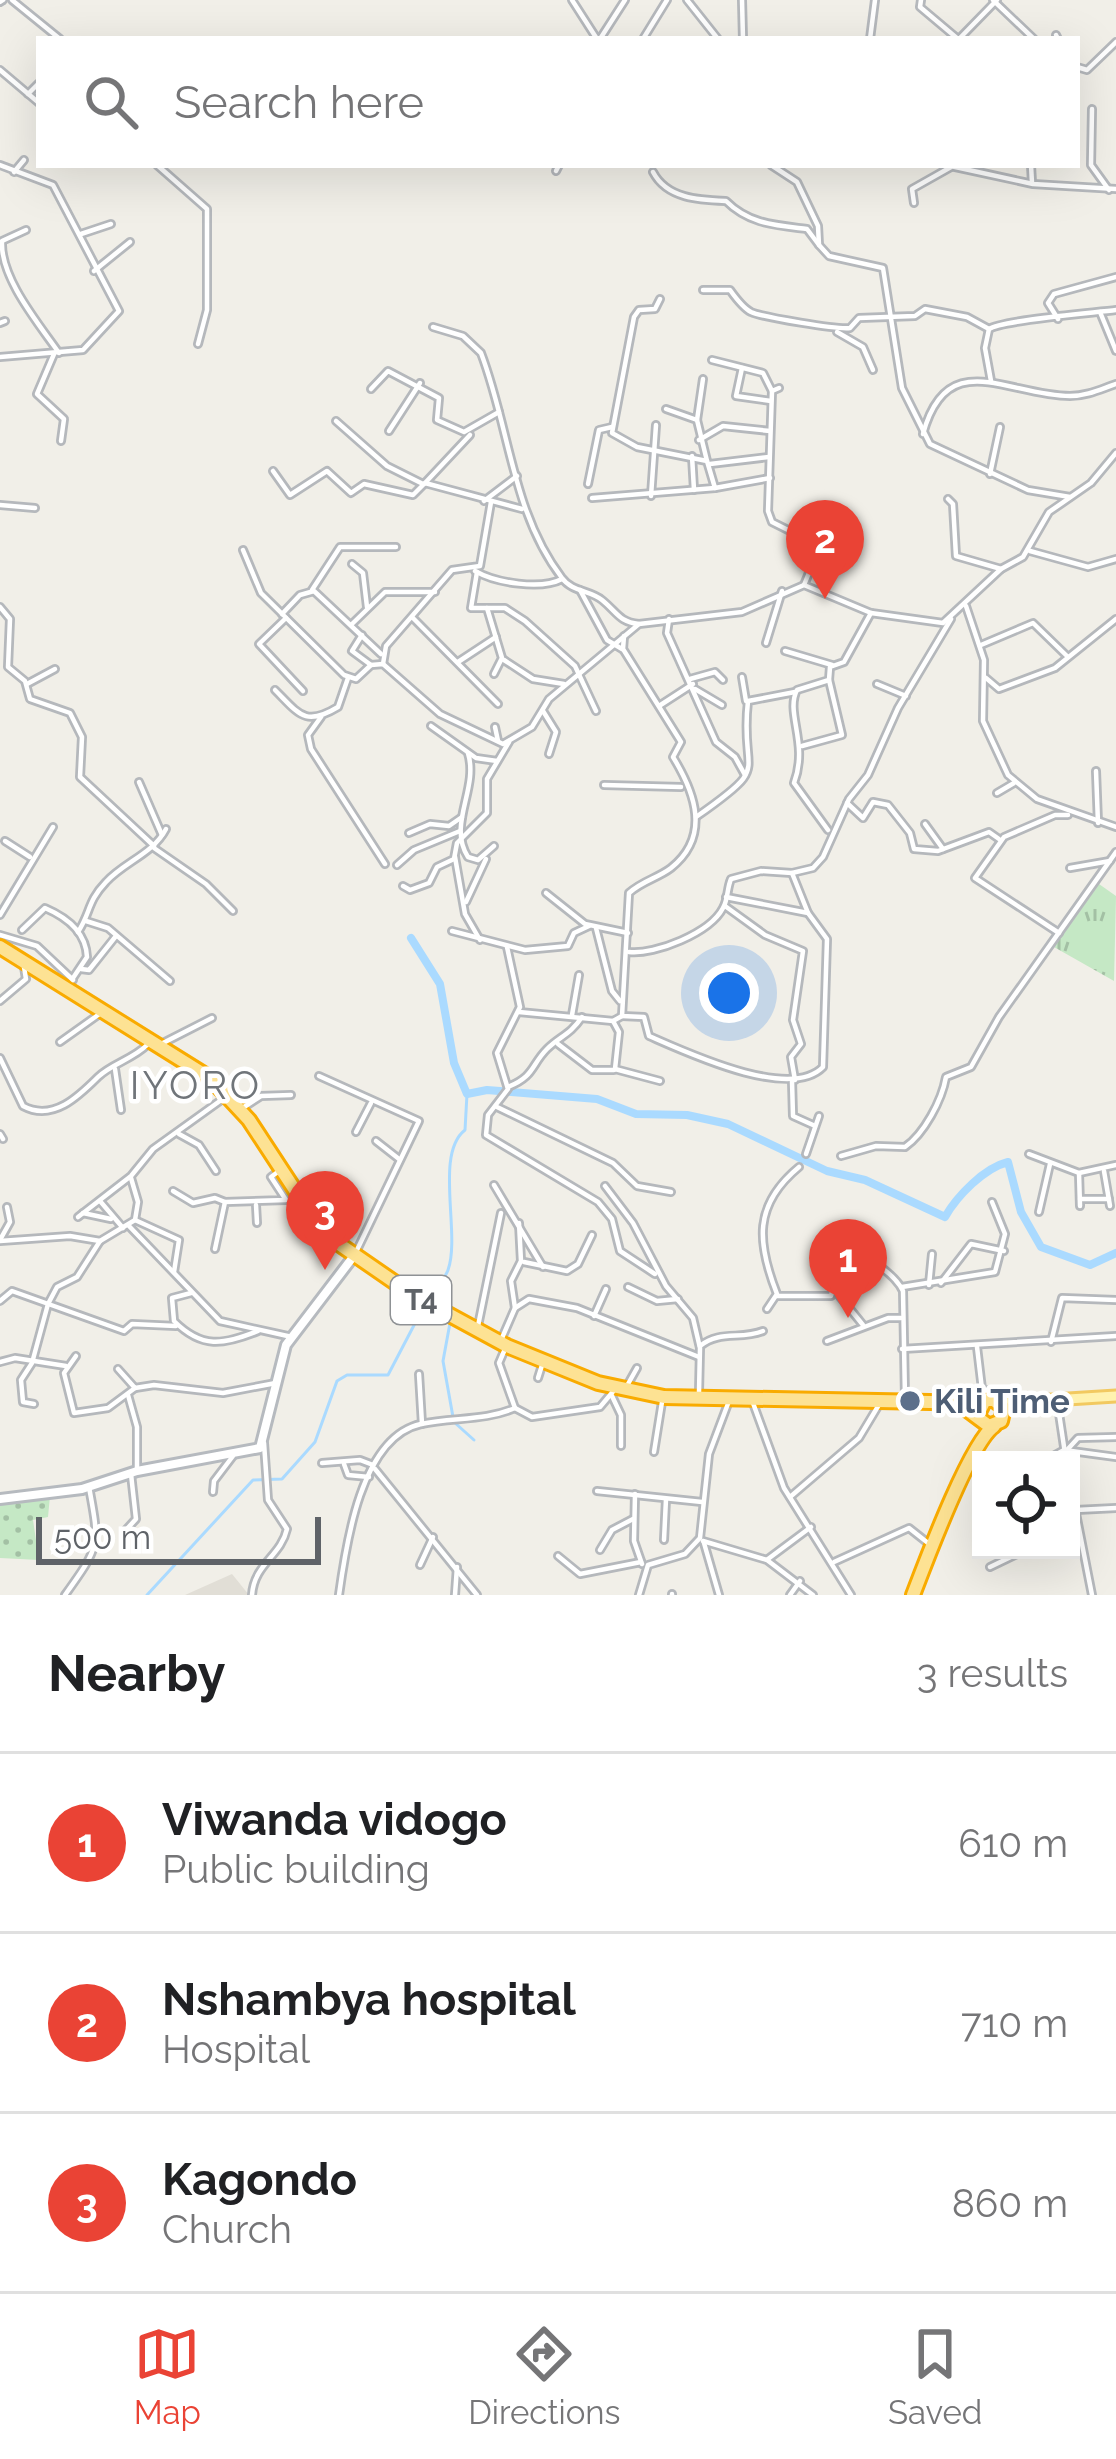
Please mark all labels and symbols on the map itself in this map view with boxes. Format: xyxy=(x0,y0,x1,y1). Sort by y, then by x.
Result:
pin: 2 xyxy=(786,500,864,599)
your location xyxy=(699,963,759,1023)
district label: IYORO xyxy=(130,1062,262,1108)
pin: 3 xyxy=(286,1171,364,1270)
pin: 1 xyxy=(809,1219,887,1318)
road number: T4 xyxy=(391,1276,451,1324)
place label: Kili Time xyxy=(934,1382,1070,1421)
marker: Kili Time xyxy=(897,1388,923,1414)
scale bar xyxy=(36,1511,321,1564)

